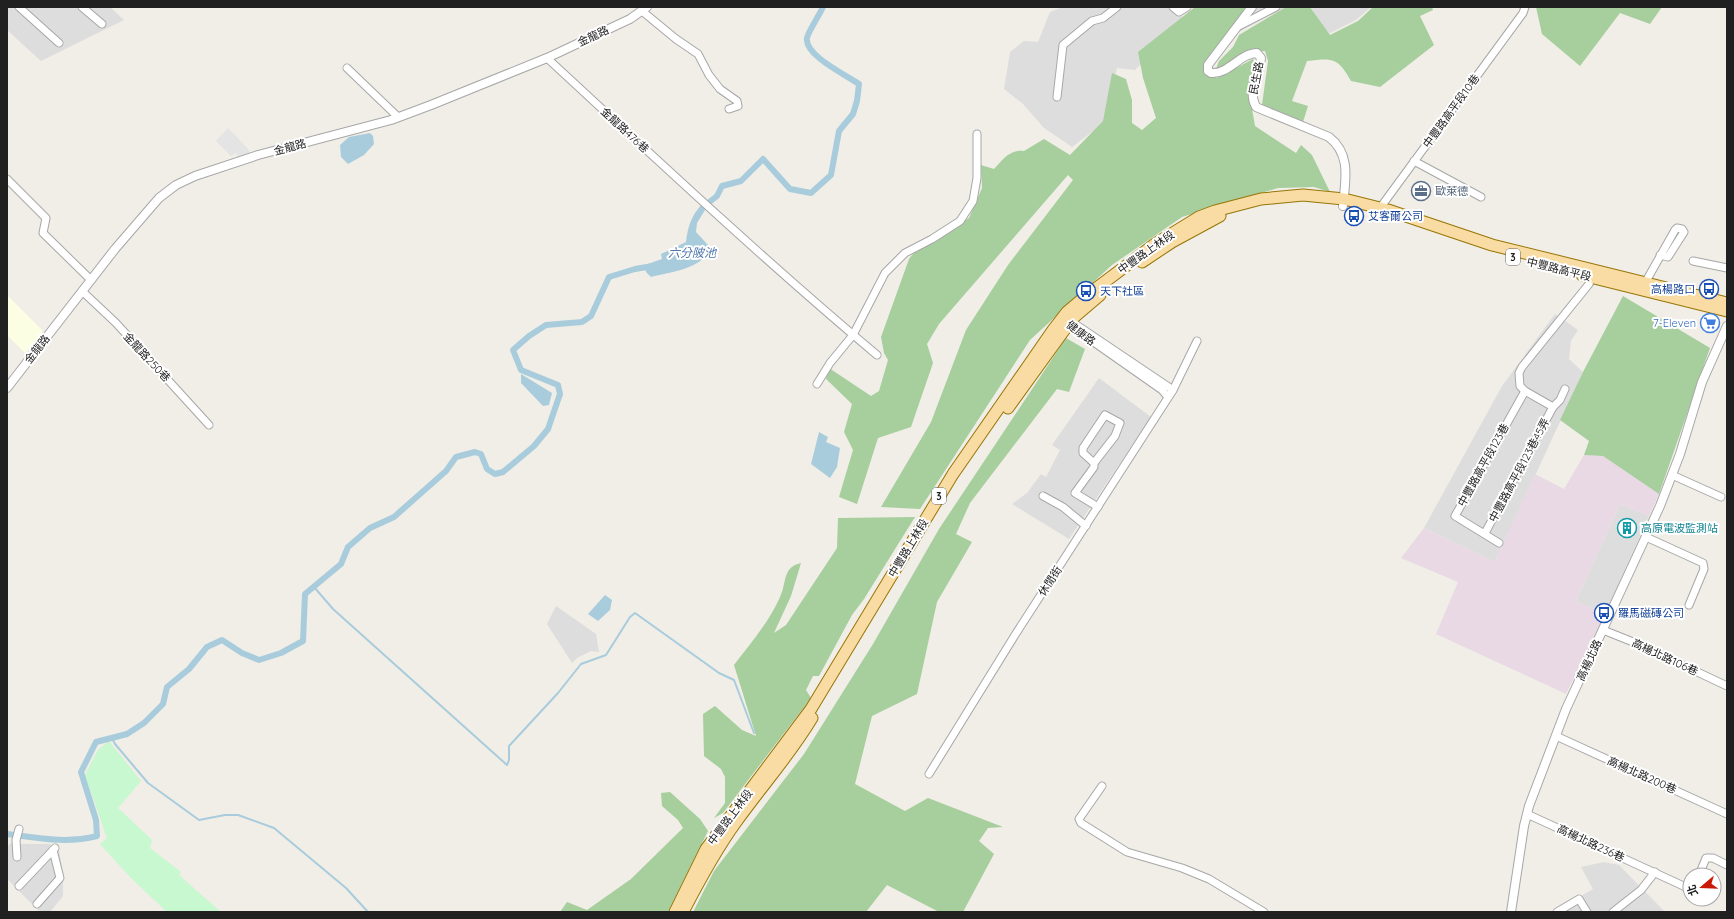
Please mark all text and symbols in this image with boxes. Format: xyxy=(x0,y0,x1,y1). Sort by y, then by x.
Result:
street label: 金龍路 xyxy=(575,23,611,49)
street label: 民生路 xyxy=(1246,60,1266,96)
street label: 中豐路高平段10巷 xyxy=(1420,71,1482,151)
street label: 金龍路476巷 xyxy=(598,104,652,156)
street label: 金龍路 xyxy=(272,136,308,158)
office icon: 歐萊德 xyxy=(1410,180,1432,202)
place label: 歐萊德 xyxy=(1435,184,1468,198)
bus stop icon: 艾客爾公司 xyxy=(1343,205,1365,227)
place label: 艾客爾公司 xyxy=(1368,209,1423,223)
street label: 中豐路上林段 xyxy=(1115,227,1177,277)
water label: 六分陂池 xyxy=(668,245,718,260)
road number: 3 xyxy=(1506,249,1520,265)
street label: 中豐路高平段 xyxy=(1525,254,1593,284)
bus stop icon: 高楊路口 xyxy=(1698,278,1720,300)
bus stop icon: 天下社區 xyxy=(1075,280,1097,302)
place label: 高楊路口 xyxy=(1651,282,1695,296)
place label: 天下社區 xyxy=(1100,284,1144,298)
supermarket icon: 7-Eleven xyxy=(1699,312,1721,334)
place label: 7-Eleven xyxy=(1653,316,1696,330)
street label: 健康路 xyxy=(1064,317,1098,349)
street label: 金龍路250巷 xyxy=(121,329,173,385)
street label: 金龍路 xyxy=(21,332,53,366)
street label: 中豐路高平段123巷45弄 xyxy=(1486,416,1552,524)
street label: 中豐路高平段123巷 xyxy=(1454,421,1512,509)
road number: 3 xyxy=(932,488,946,504)
street label: 中豐路上林段 xyxy=(885,516,931,580)
building icon: 高原電波監測站 xyxy=(1616,517,1638,539)
place label: 高原電波監測站 xyxy=(1641,521,1718,535)
street label: 休閒街 xyxy=(1035,563,1065,599)
bus stop icon: 羅馬磁磚公司 xyxy=(1593,602,1615,624)
place label: 羅馬磁磚公司 xyxy=(1618,606,1684,620)
street label: 高楊北路106巷 xyxy=(1630,636,1700,678)
street label: 高楊北路 xyxy=(1573,637,1605,683)
street label: 高楊北路200巷 xyxy=(1605,754,1679,796)
street label: 中豐路上林段 xyxy=(705,786,755,848)
street label: 高楊北路236巷 xyxy=(1555,821,1627,865)
north arrow xyxy=(1682,867,1722,907)
text: 北 xyxy=(1684,883,1701,898)

